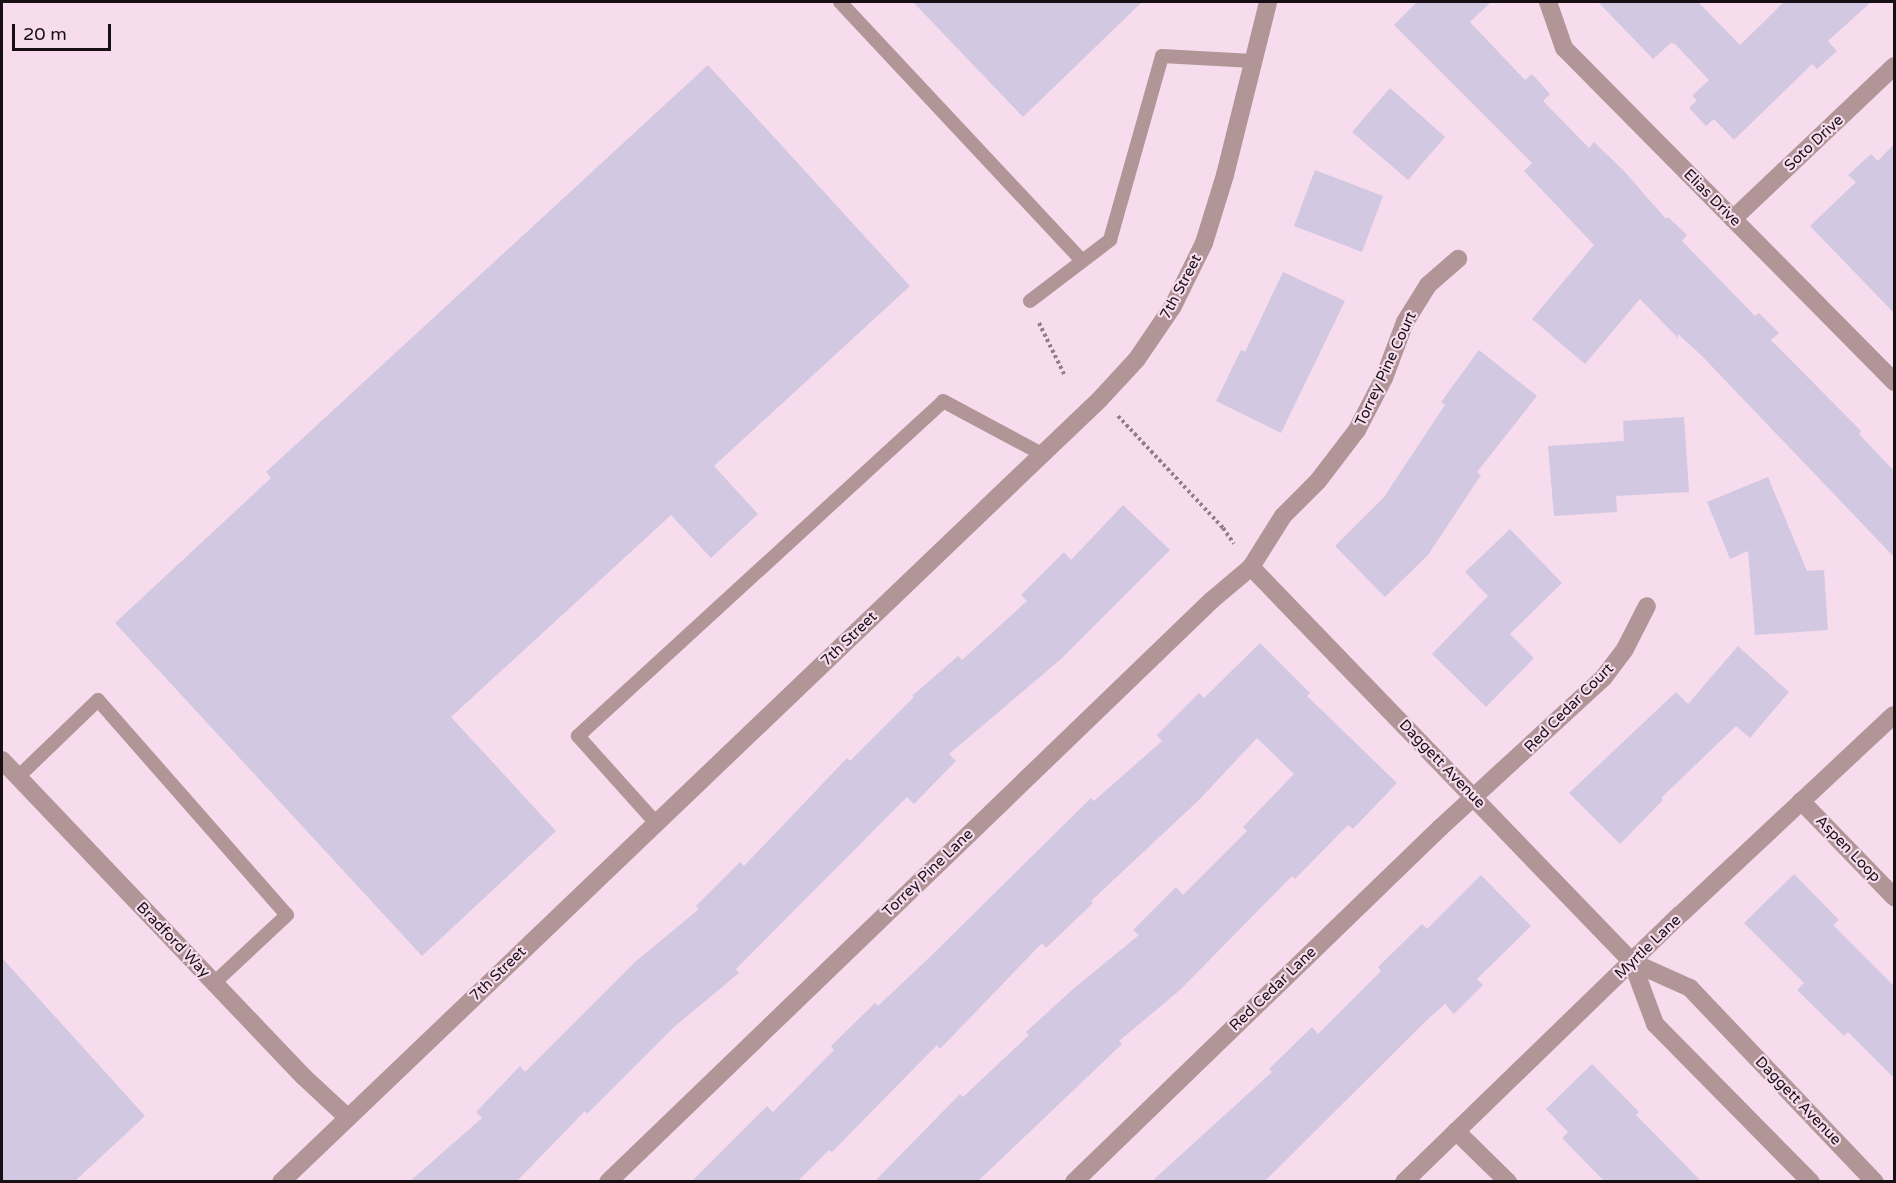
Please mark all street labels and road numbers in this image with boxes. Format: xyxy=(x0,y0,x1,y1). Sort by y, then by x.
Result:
street label: Soto Drive xyxy=(1781,111,1847,175)
street label: Elias Drive xyxy=(1680,166,1744,230)
street label: 7th Street xyxy=(1156,251,1206,323)
street label: Torrey Pine Court xyxy=(1352,309,1420,429)
street label: 7th Street xyxy=(817,608,881,670)
street label: Red Cedar Court xyxy=(1521,660,1617,756)
street label: Daggett Avenue xyxy=(1395,716,1489,812)
street label: Aspen Loop xyxy=(1812,812,1884,886)
street label: Torrey Pine Lane xyxy=(879,825,977,921)
street label: Bradford Way xyxy=(132,898,214,982)
street label: Myrtle Lane xyxy=(1611,911,1685,983)
street label: 7th Street xyxy=(466,943,530,1005)
street label: Red Cedar Lane xyxy=(1226,943,1320,1035)
street label: Daggett Avenue xyxy=(1751,1053,1845,1149)

